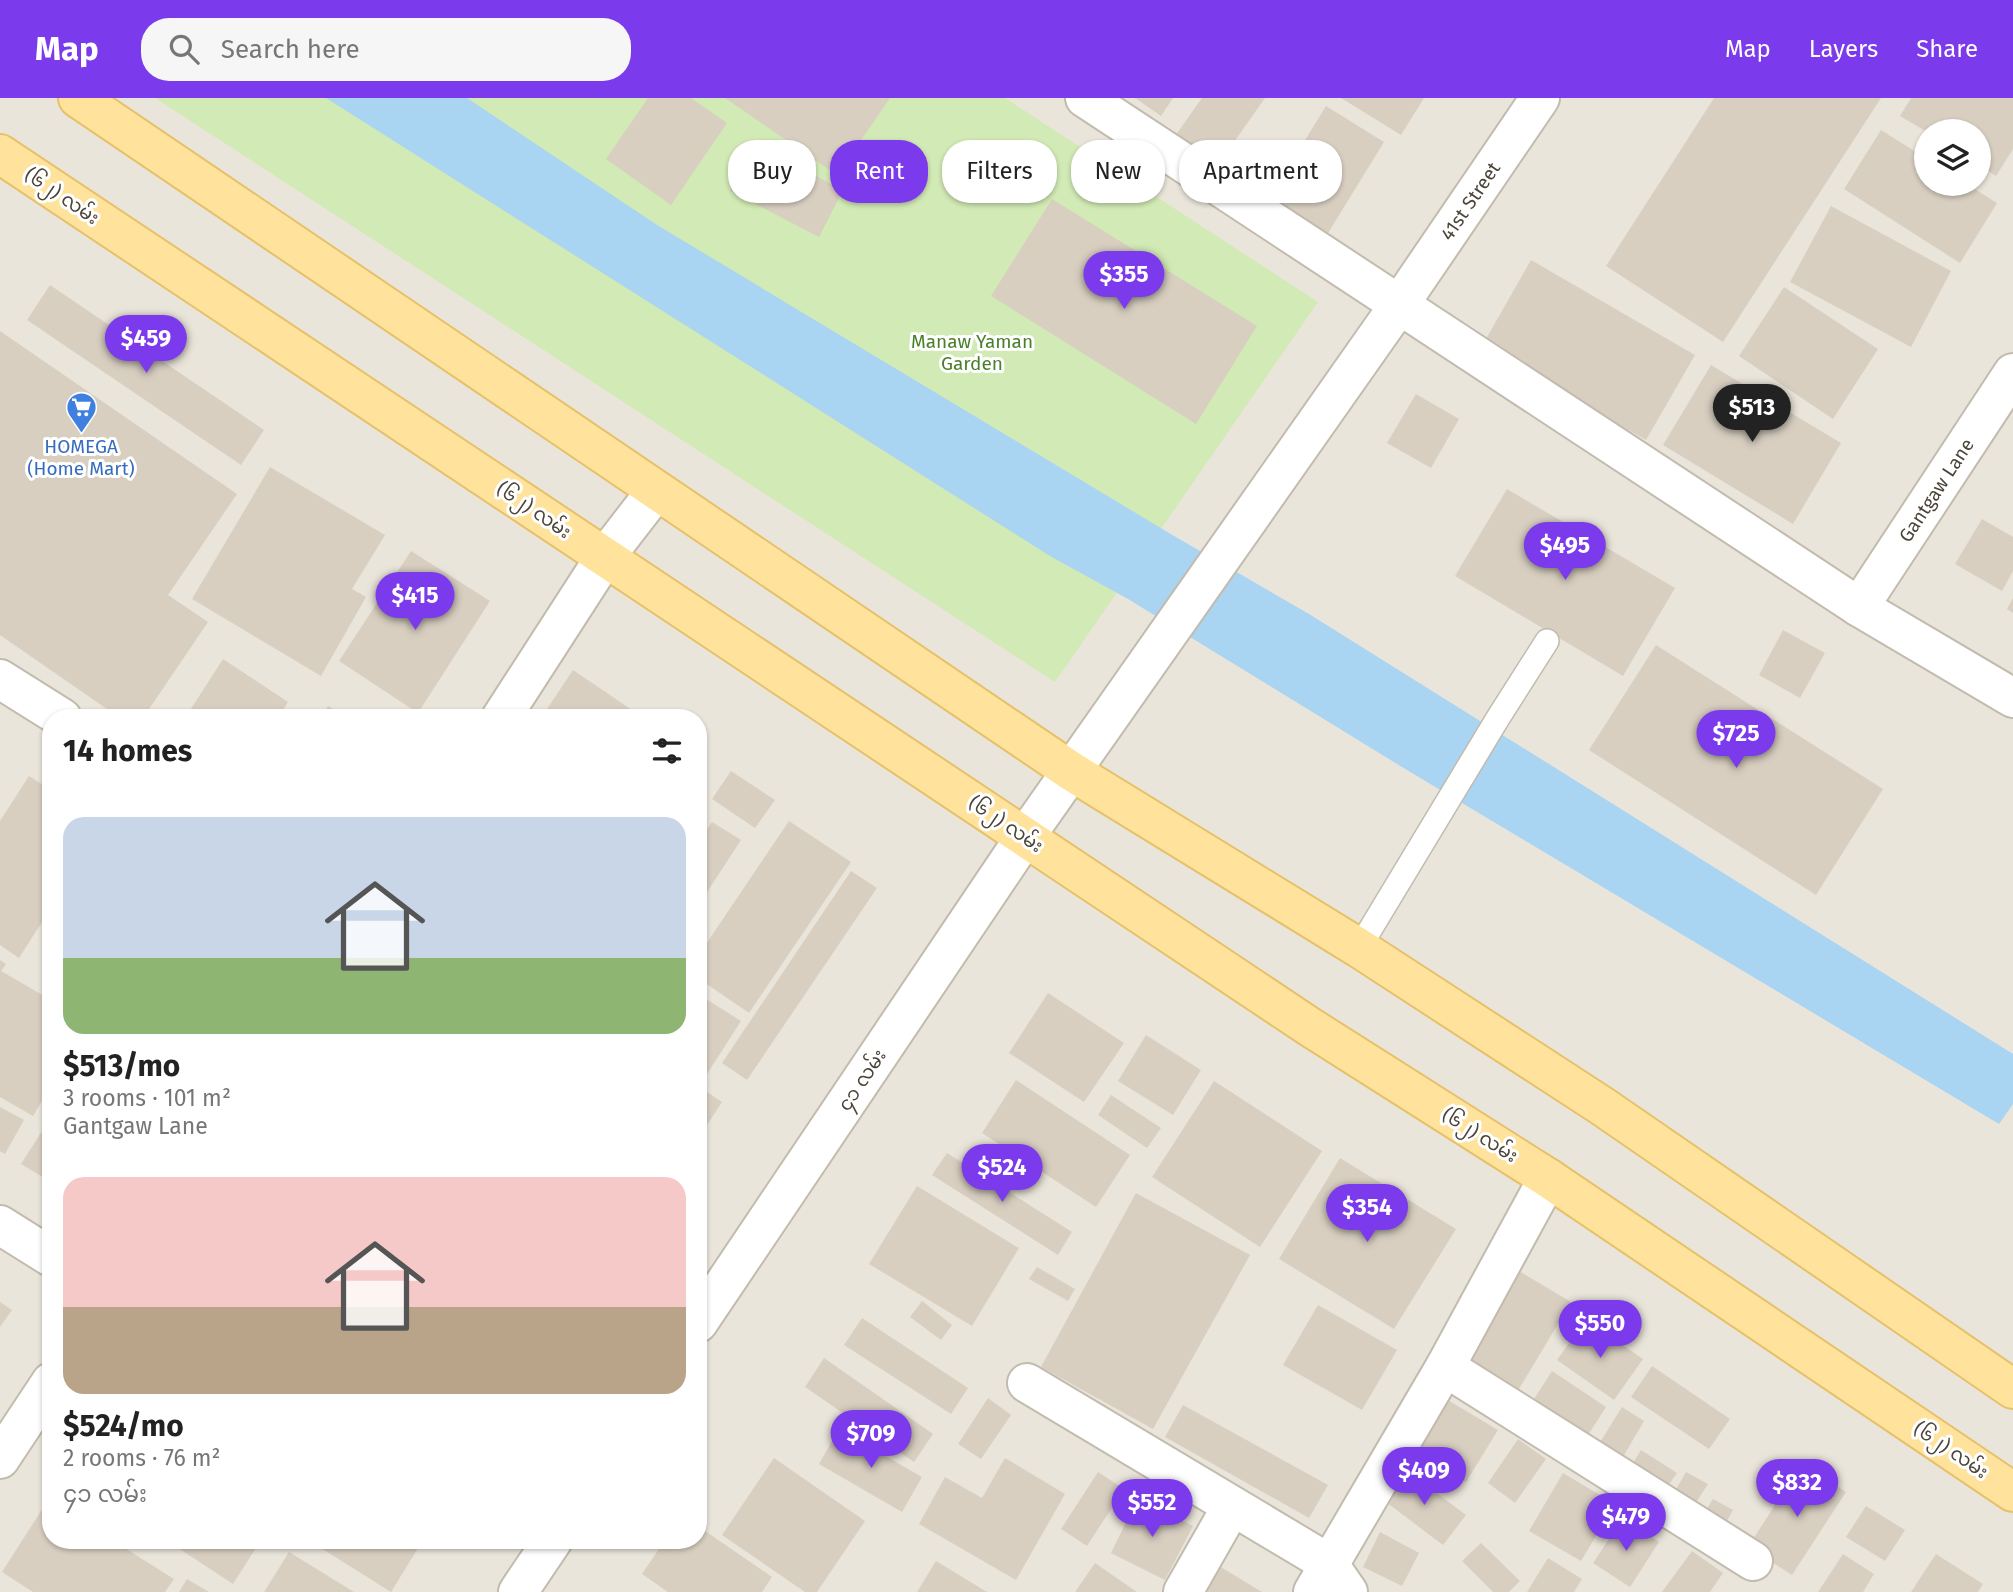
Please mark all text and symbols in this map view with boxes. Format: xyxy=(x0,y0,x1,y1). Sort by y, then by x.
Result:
search box xyxy=(141,18,631,81)
text: Map xyxy=(35,29,99,69)
icon: search xyxy=(165,30,203,68)
text: Search here xyxy=(221,34,360,65)
text: Map xyxy=(1725,35,1771,63)
text: Layers xyxy=(1809,35,1878,63)
text: Share xyxy=(1916,35,1978,63)
map controls xyxy=(1914,119,1991,196)
button: layers xyxy=(1914,119,1991,196)
chip: Buy xyxy=(728,140,816,203)
chip: Rent xyxy=(830,140,928,203)
chip: Filters xyxy=(942,140,1057,203)
chip: New xyxy=(1071,140,1165,203)
chip: Apartment xyxy=(1179,140,1342,203)
street label: 41st Street xyxy=(1435,157,1505,244)
street label: (၆၂) လမ်း xyxy=(18,160,105,233)
pin: $355 xyxy=(1083,252,1165,311)
text: $355 xyxy=(1099,260,1149,288)
pin: $459 xyxy=(105,316,187,375)
text: $459 xyxy=(121,324,171,352)
park label: Manaw Yaman Garden xyxy=(911,330,1033,375)
pin: $513 xyxy=(1711,384,1793,444)
supermarket icon: HOMEGA (Home Mart) xyxy=(64,390,98,434)
text: $513 xyxy=(1729,393,1775,421)
street label: Gantgaw Lane xyxy=(1893,434,1978,546)
place label: HOMEGA (Home Mart) xyxy=(27,435,135,480)
street label: (၆၂) လမ်း xyxy=(490,474,577,547)
pin: $495 xyxy=(1524,522,1606,582)
text: $495 xyxy=(1540,531,1590,559)
pin: $415 xyxy=(374,573,456,632)
text: $415 xyxy=(392,581,438,609)
pin: $725 xyxy=(1695,710,1777,770)
text: $725 xyxy=(1713,719,1759,747)
icon: filters xyxy=(648,732,686,770)
text: 14 homes xyxy=(63,733,192,769)
street label: (၆၂) လမ်း xyxy=(962,788,1049,861)
icon: home xyxy=(312,863,438,989)
street label: ၄၁ လမ်း xyxy=(831,1043,894,1117)
text: $513/mo xyxy=(63,1048,180,1084)
text: 3 rooms · 101 m² xyxy=(63,1084,231,1112)
street label: (၆၂) လမ်း xyxy=(1436,1100,1524,1171)
text: Gantgaw Lane xyxy=(63,1112,208,1140)
pin: $524 xyxy=(961,1144,1043,1204)
text: $524 xyxy=(978,1153,1026,1181)
pin: $354 xyxy=(1326,1184,1408,1244)
text: $354 xyxy=(1342,1193,1392,1221)
icon: home xyxy=(312,1223,438,1349)
pin: $550 xyxy=(1559,1300,1641,1360)
text: $550 xyxy=(1575,1309,1625,1337)
text: $524/mo xyxy=(63,1408,184,1444)
pin: $709 xyxy=(830,1410,912,1470)
street label: (၆၂) လမ်း xyxy=(1907,1414,1994,1487)
text: $709 xyxy=(847,1419,895,1447)
text: 2 rooms · 76 m² xyxy=(63,1444,221,1472)
pin: $409 xyxy=(1383,1448,1465,1507)
text: $409 xyxy=(1398,1456,1450,1484)
pin: $832 xyxy=(1756,1460,1838,1519)
text: $832 xyxy=(1772,1468,1822,1496)
text: ၄၁ လမ်း xyxy=(63,1480,147,1508)
pin: $552 xyxy=(1111,1480,1193,1539)
text: $552 xyxy=(1128,1488,1176,1516)
pin: $479 xyxy=(1585,1494,1667,1553)
text: $479 xyxy=(1602,1502,1650,1530)

